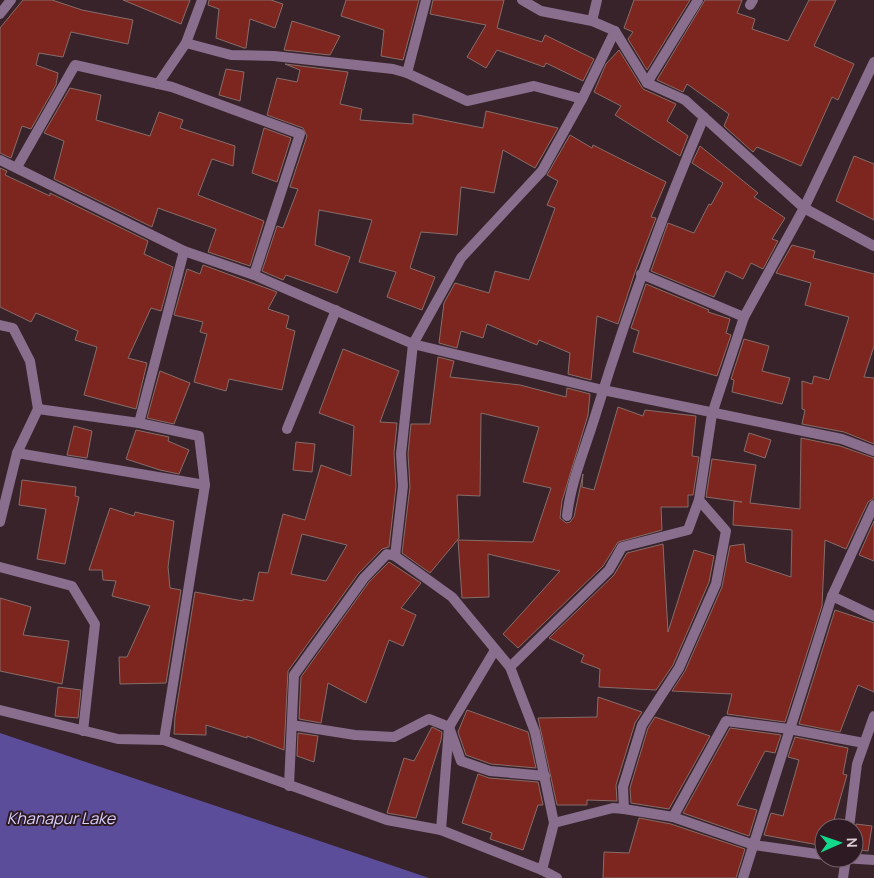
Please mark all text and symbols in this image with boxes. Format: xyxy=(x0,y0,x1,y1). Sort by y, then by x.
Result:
water label: Khanapur Lake xyxy=(7,807,117,829)
north arrow xyxy=(814,818,864,868)
text: N xyxy=(843,837,862,848)

